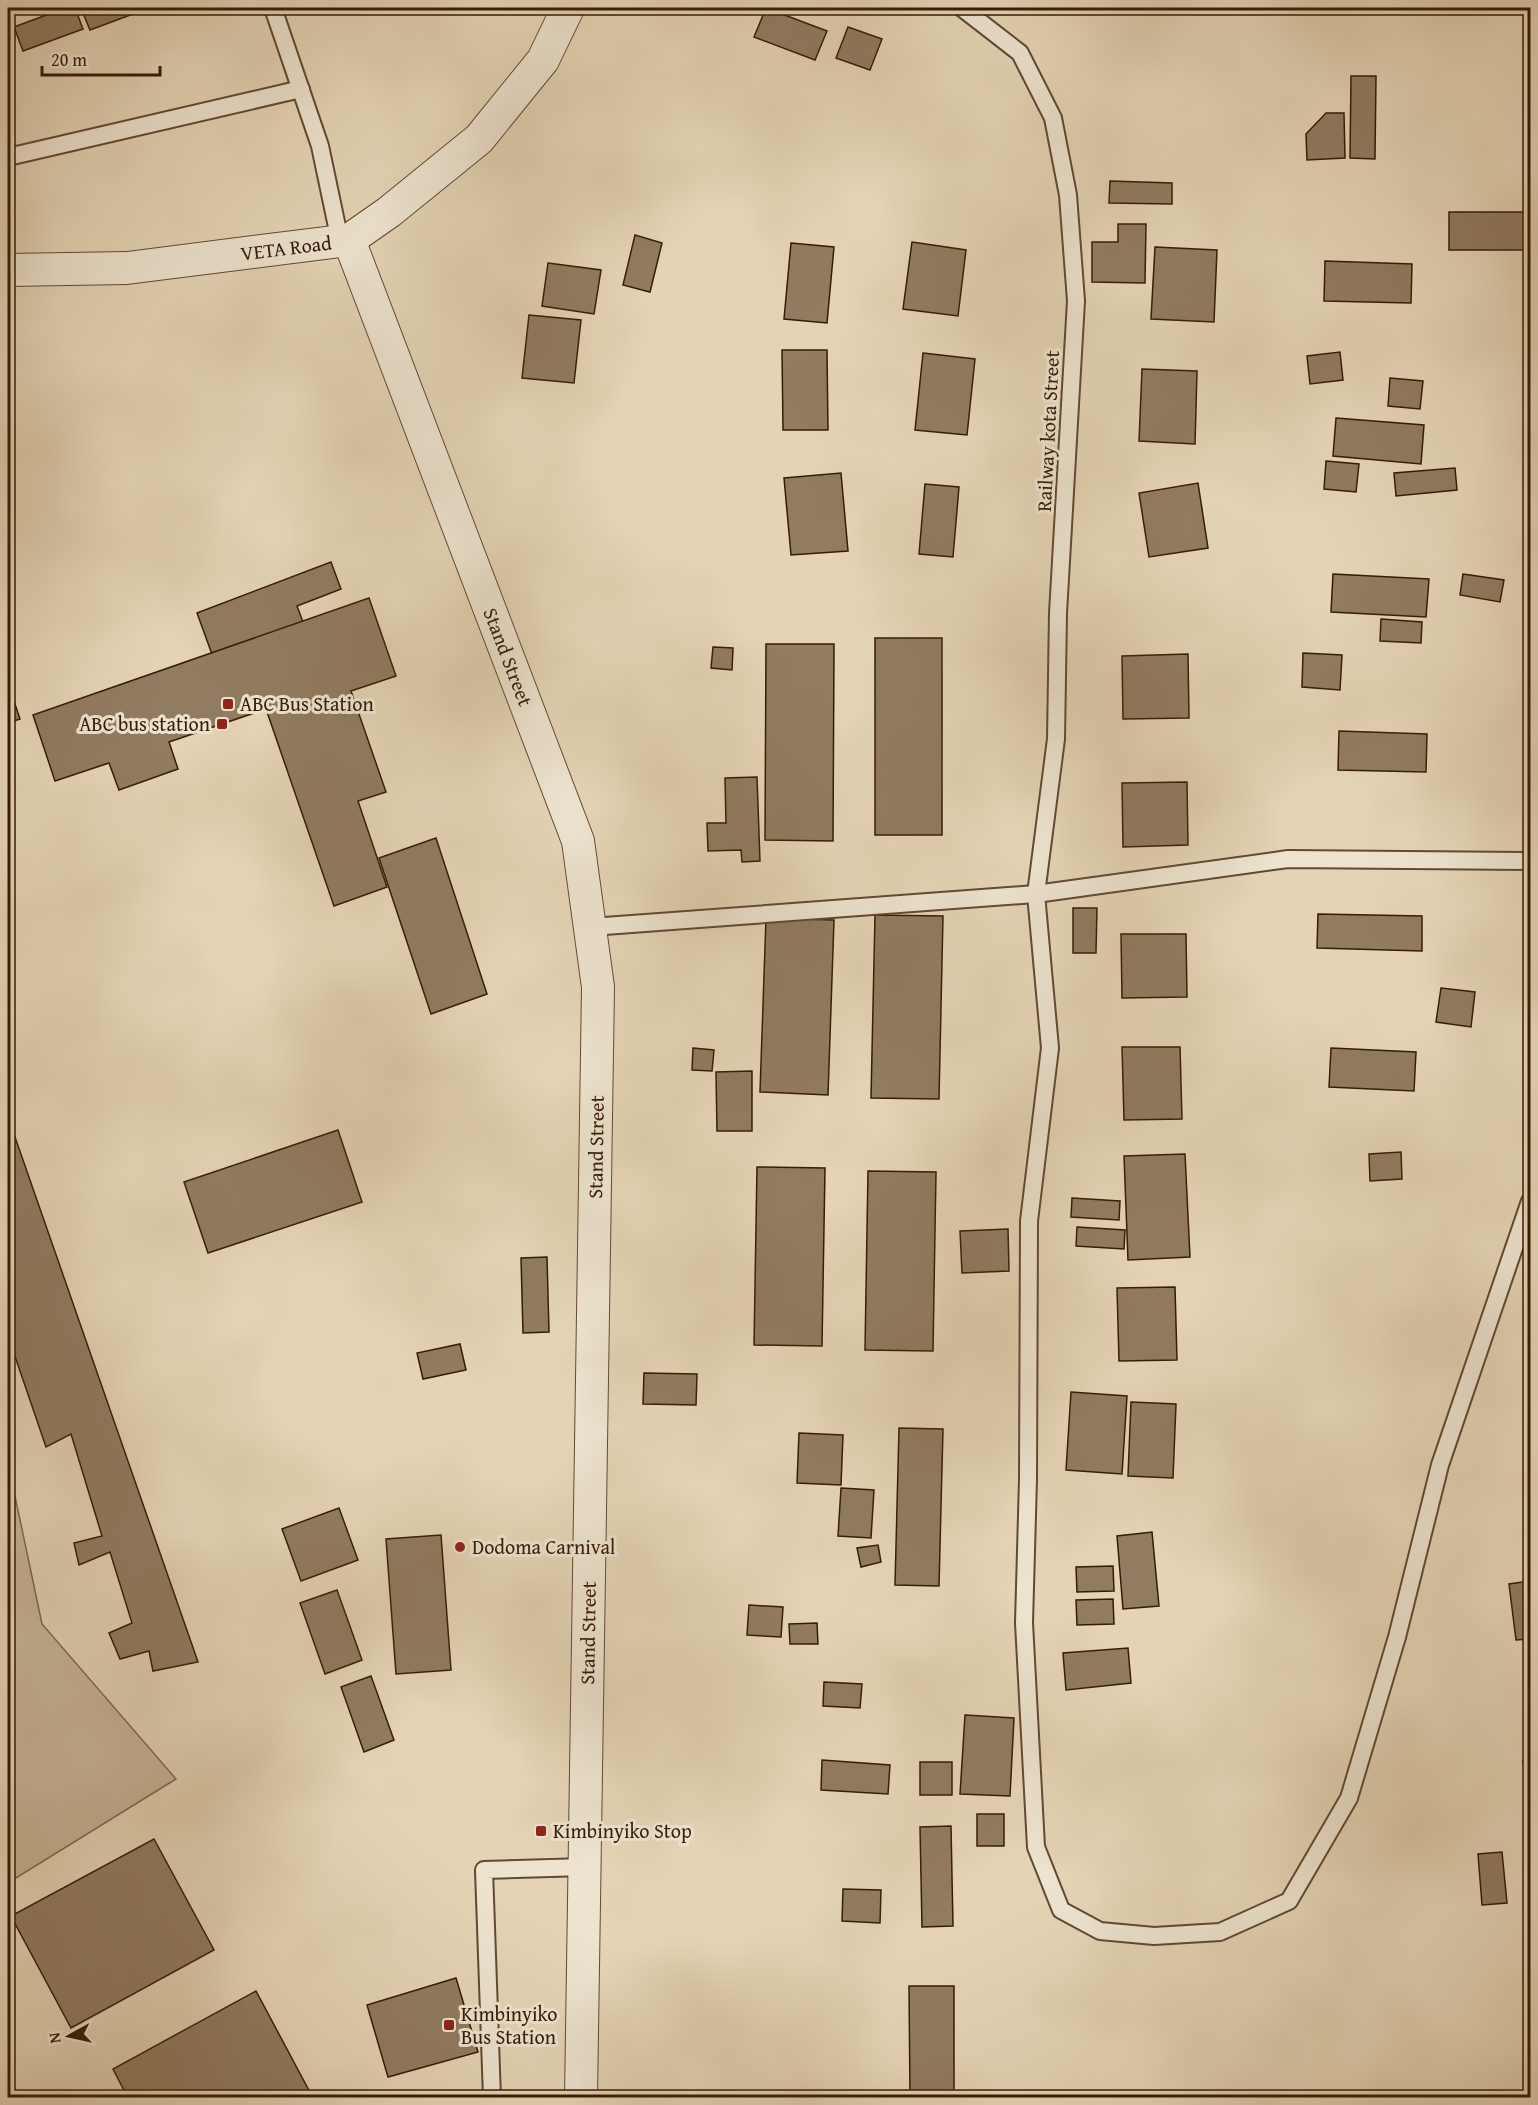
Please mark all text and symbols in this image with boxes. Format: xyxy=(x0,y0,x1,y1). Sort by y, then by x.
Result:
scale bar xyxy=(42,39,160,77)
text: 20 m xyxy=(51,46,87,73)
street label: VETA Road xyxy=(239,227,333,267)
street label: Railway kota Street xyxy=(1029,350,1066,512)
street label: Stand Street xyxy=(476,603,540,710)
place label: ABC Bus Station xyxy=(240,689,374,718)
marker: ABC Bus Station xyxy=(221,697,235,711)
place label: ABC bus station xyxy=(79,709,210,738)
marker: ABC bus station xyxy=(215,717,229,731)
street label: Stand Street xyxy=(580,1095,611,1199)
place label: Dodoma Carnival xyxy=(472,1532,616,1561)
marker: Dodoma Carnival xyxy=(453,1540,467,1554)
street label: Stand Street xyxy=(572,1581,603,1685)
place label: Kimbinyiko Stop xyxy=(553,1816,692,1845)
marker: Kimbinyiko Stop xyxy=(534,1824,548,1838)
place label: Kimbinyiko Bus Station xyxy=(461,1999,558,2051)
north arrow xyxy=(39,2006,99,2066)
marker: Kimbinyiko Bus Station xyxy=(442,2018,456,2032)
text: N xyxy=(41,2031,67,2045)

